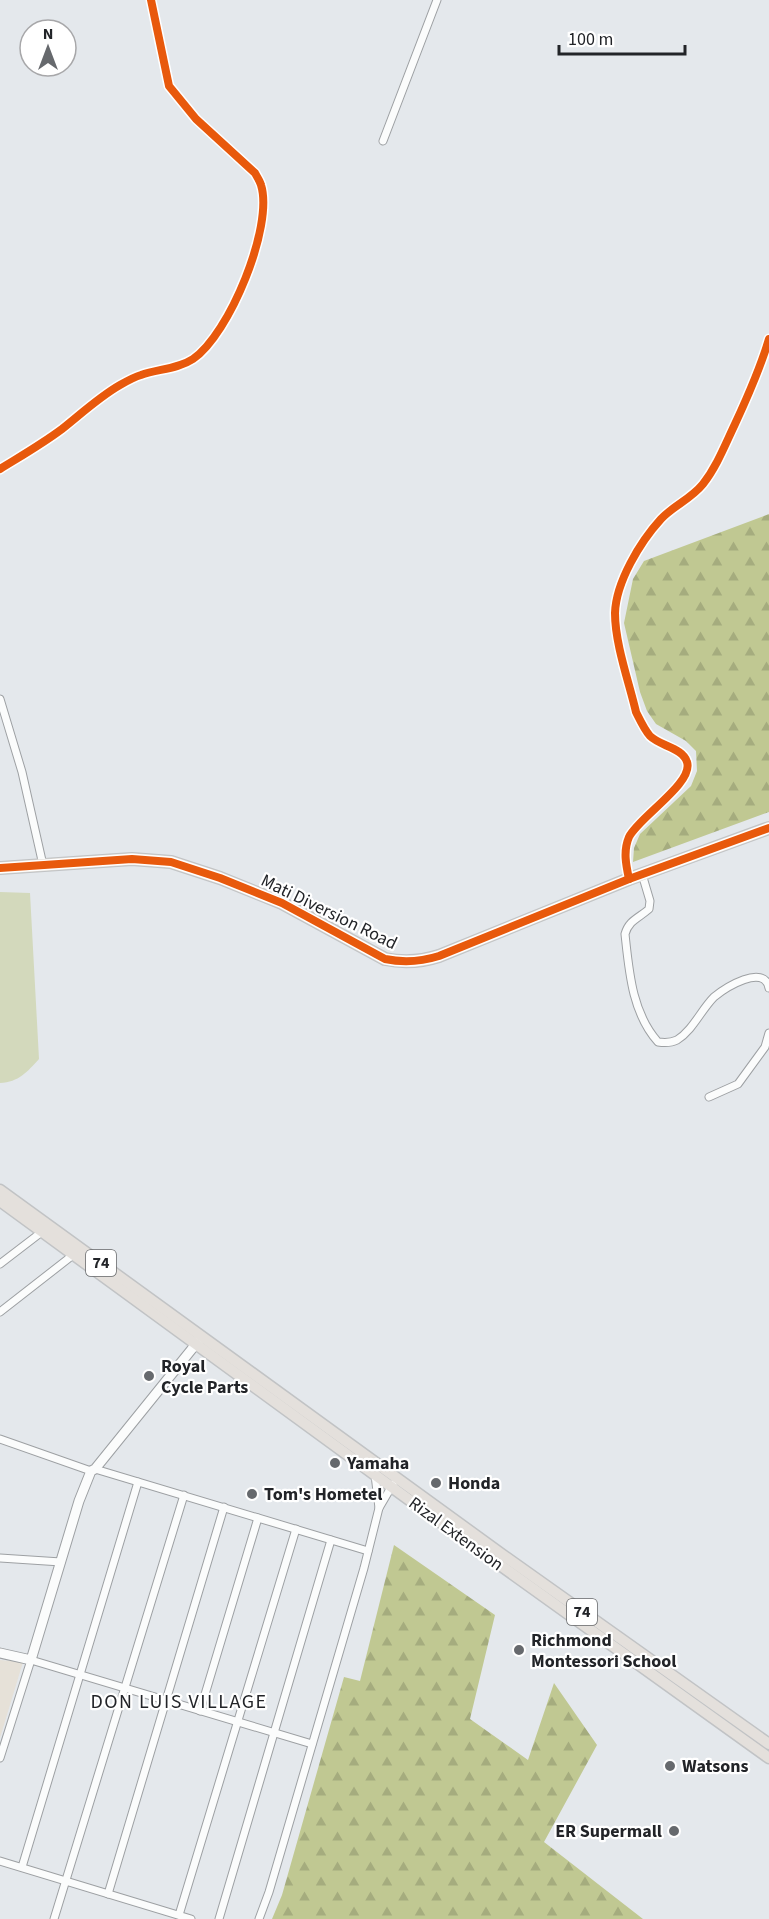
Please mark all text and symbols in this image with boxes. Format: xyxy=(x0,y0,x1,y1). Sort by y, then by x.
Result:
north arrow xyxy=(18,18,78,78)
scale bar xyxy=(559,18,685,56)
text: N xyxy=(43,23,53,45)
text: 100 m xyxy=(568,27,613,52)
street label: Mati Diversion Road xyxy=(257,868,401,956)
road number: 74 xyxy=(86,1250,116,1276)
place label: Royal Cycle Parts xyxy=(161,1354,248,1400)
marker: Royal Cycle Parts xyxy=(142,1369,156,1383)
place label: Yamaha xyxy=(346,1451,409,1476)
marker: Yamaha xyxy=(328,1456,342,1470)
place label: Honda xyxy=(448,1471,500,1496)
marker: Honda xyxy=(429,1476,443,1490)
place label: Tom's Hometel xyxy=(264,1482,382,1507)
marker: Tom's Hometel xyxy=(245,1487,259,1501)
street label: Rizal Extension xyxy=(403,1491,509,1577)
road number: 74 xyxy=(567,1599,597,1625)
place label: Richmond Montessori School xyxy=(531,1628,676,1674)
marker: Richmond Montessori School xyxy=(512,1643,526,1657)
district label: DON LUIS VILLAGE xyxy=(90,1688,268,1716)
place label: Watsons xyxy=(682,1754,749,1779)
marker: Watsons xyxy=(663,1759,677,1773)
place label: ER Supermall xyxy=(555,1819,662,1844)
marker: ER Supermall xyxy=(667,1824,681,1838)

